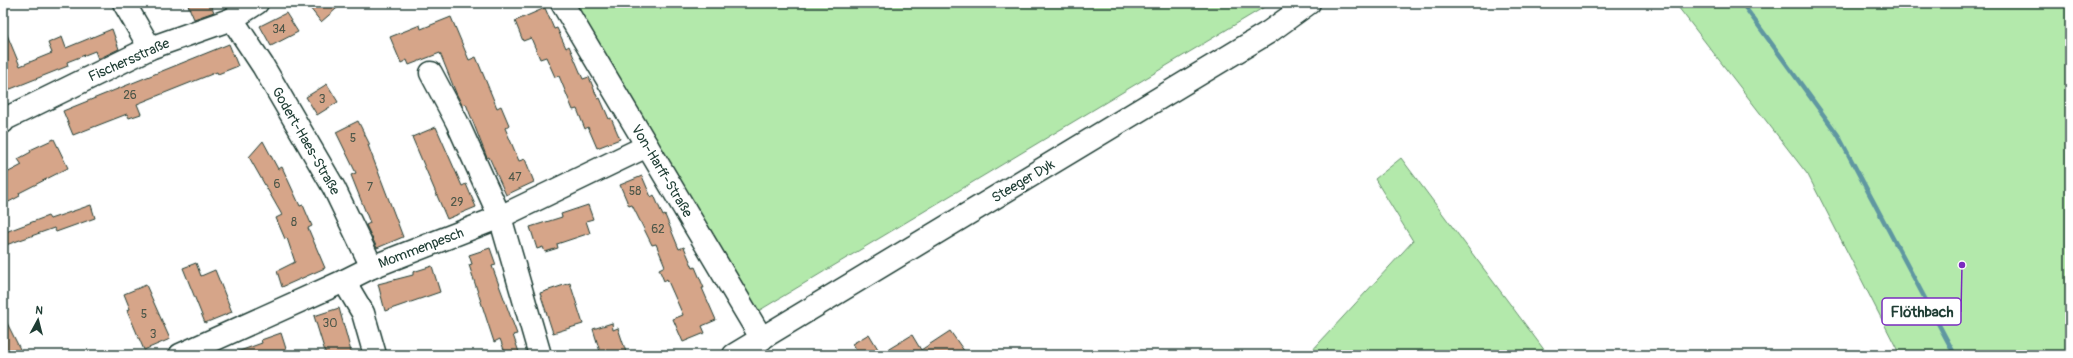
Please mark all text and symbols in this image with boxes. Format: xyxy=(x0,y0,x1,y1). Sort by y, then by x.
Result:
house number: 34 xyxy=(272,22,286,37)
street label: Fischersstraße xyxy=(86,35,172,85)
street label: Godert-Haes-Straße xyxy=(268,84,344,198)
house number: 26 xyxy=(123,88,137,103)
house number: 3 xyxy=(319,92,326,107)
street label: Von-Harff-Straße xyxy=(628,122,696,220)
house number: 5 xyxy=(350,131,356,146)
street label: Steeger Dyk xyxy=(989,156,1058,206)
house number: 47 xyxy=(508,170,522,185)
house number: 6 xyxy=(274,177,281,192)
house number: 7 xyxy=(367,180,374,195)
house number: 58 xyxy=(629,184,641,199)
house number: 29 xyxy=(451,195,463,210)
house number: 8 xyxy=(291,215,297,230)
house number: 62 xyxy=(651,222,665,237)
street label: Mommenpesch xyxy=(376,224,466,272)
callout: Flöthbach xyxy=(1882,298,1961,325)
north arrow xyxy=(18,300,58,340)
text: Flöthbach xyxy=(1891,303,1953,322)
text: N xyxy=(35,304,44,318)
house number: 5 xyxy=(141,307,147,322)
house number: 30 xyxy=(323,316,337,331)
house number: 3 xyxy=(150,327,157,342)

